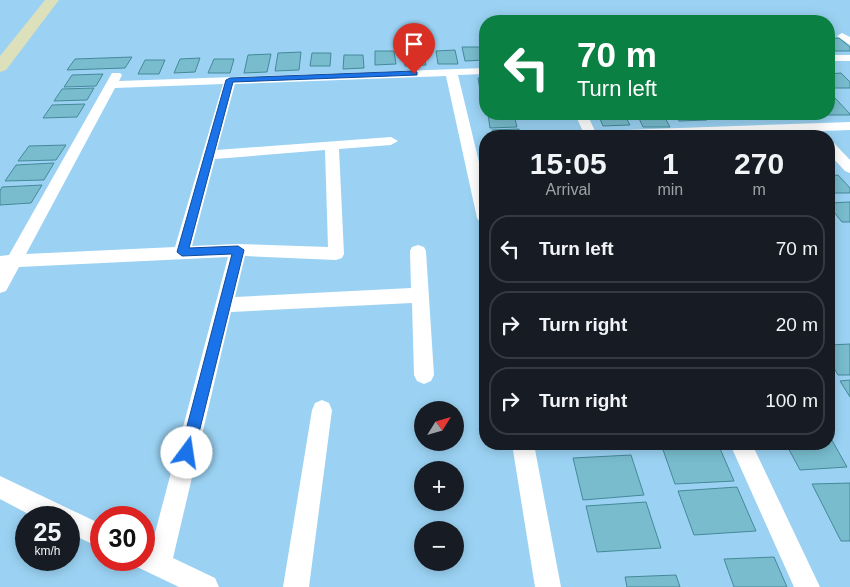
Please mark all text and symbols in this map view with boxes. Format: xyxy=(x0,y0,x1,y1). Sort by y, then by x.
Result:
pin xyxy=(393,23,435,74)
icon: arrive xyxy=(400,30,428,58)
icon: left xyxy=(494,35,559,100)
text: 70 m xyxy=(577,35,657,74)
text: Turn left xyxy=(577,76,657,101)
text: 15:05 xyxy=(530,147,607,180)
text: 1 xyxy=(662,147,679,180)
text: 270 xyxy=(734,147,784,180)
text: Arrival xyxy=(546,181,591,198)
text: min xyxy=(657,181,683,198)
text: m xyxy=(752,181,766,198)
icon: left xyxy=(496,235,524,263)
text: Turn left xyxy=(539,238,614,259)
text: 70 m xyxy=(776,238,818,259)
icon: right xyxy=(496,311,524,339)
text: Turn right xyxy=(539,314,627,335)
text: 20 m xyxy=(776,314,818,335)
icon: right xyxy=(496,387,524,415)
text: Turn right xyxy=(539,390,627,411)
text: 100 m xyxy=(765,390,818,411)
north arrow xyxy=(414,401,464,451)
map controls xyxy=(414,401,464,571)
position arrow xyxy=(160,426,212,478)
button: + xyxy=(414,461,464,511)
speed limit sign: 30 xyxy=(90,506,155,571)
text: 25 xyxy=(34,518,61,546)
button: − xyxy=(414,521,464,571)
text: km/h xyxy=(34,544,61,558)

